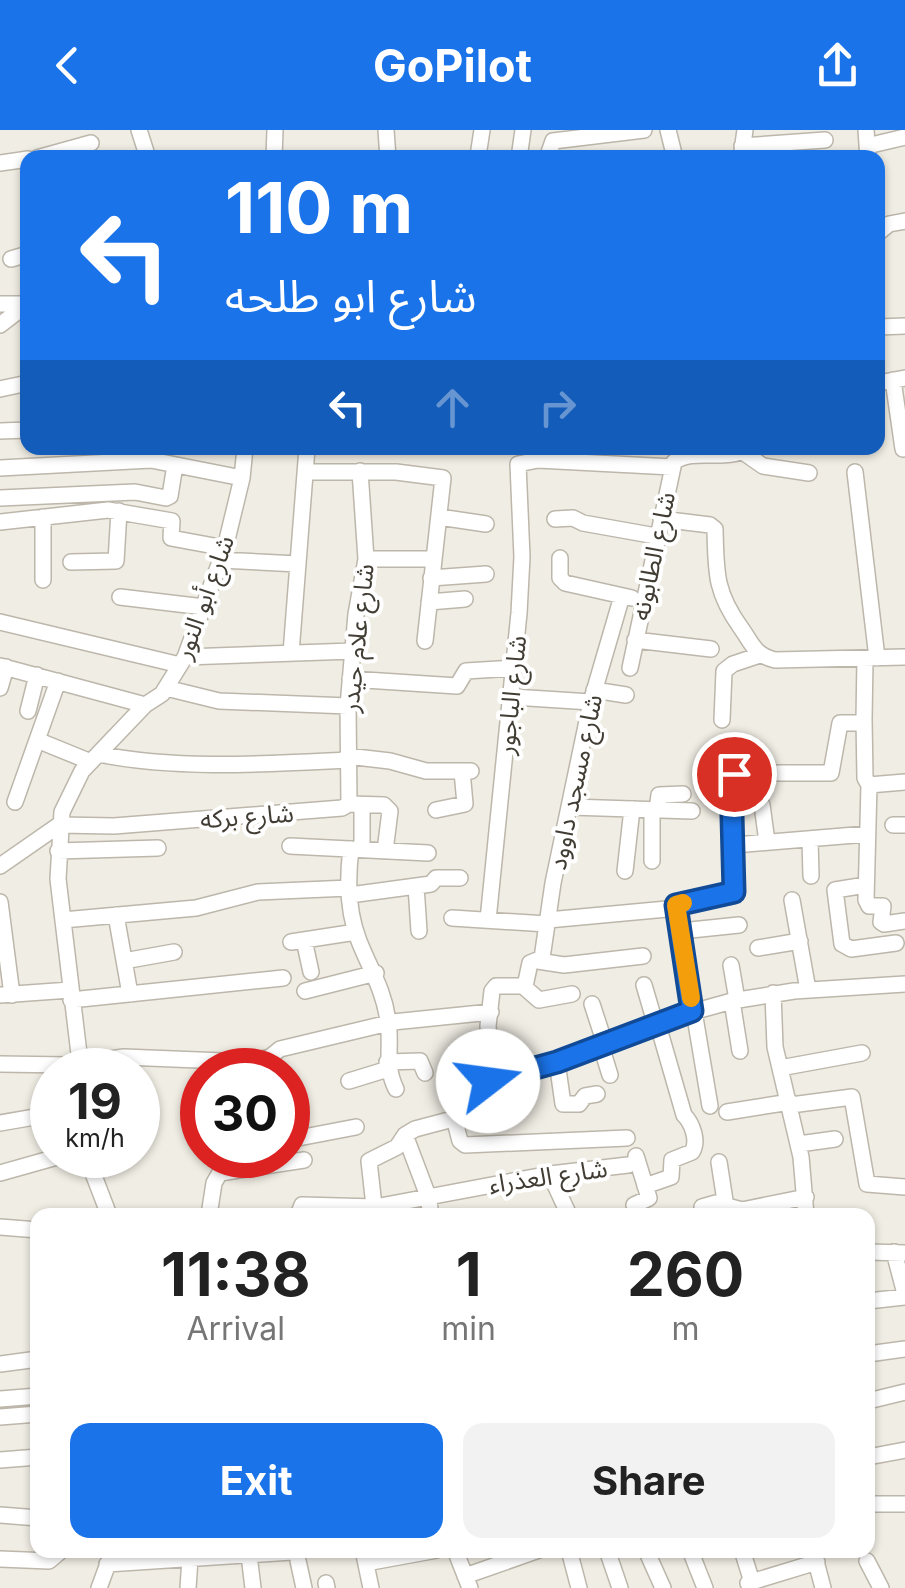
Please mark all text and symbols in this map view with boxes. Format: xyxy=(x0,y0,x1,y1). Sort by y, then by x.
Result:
icon: back xyxy=(40,38,95,93)
text: GoPilot xyxy=(373,38,532,93)
icon: share xyxy=(810,38,865,93)
text: 110 m xyxy=(225,165,413,250)
icon: left xyxy=(60,190,190,320)
text: شارع ابو طلحه xyxy=(225,268,477,323)
icon: left xyxy=(320,380,375,435)
icon: ahead xyxy=(425,380,480,435)
icon: right xyxy=(530,380,585,435)
street label: شارع الطابونه xyxy=(625,489,685,624)
street label: شارع أبو النور xyxy=(167,531,244,665)
street label: شارع علام حيدر xyxy=(334,562,385,715)
street label: شارع الباجور xyxy=(490,634,536,758)
street label: شارع مسجد داوود xyxy=(542,692,612,873)
pin xyxy=(692,732,777,817)
icon: arrive xyxy=(707,747,762,802)
street label: شارع بركه xyxy=(199,798,295,838)
position arrow xyxy=(436,1029,540,1133)
speed limit sign: 30 xyxy=(180,1048,310,1178)
text: 19 xyxy=(68,1071,122,1131)
text: km/h xyxy=(65,1123,125,1153)
street label: شارع العذراء xyxy=(487,1153,610,1203)
text: 11:38 xyxy=(161,1238,310,1310)
text: 1 xyxy=(456,1238,482,1310)
text: 260 xyxy=(627,1238,744,1310)
text: Arrival xyxy=(186,1309,285,1348)
text: min xyxy=(441,1309,496,1348)
text: m xyxy=(671,1309,700,1348)
button: Exit xyxy=(70,1423,443,1538)
button: Share xyxy=(463,1423,835,1538)

